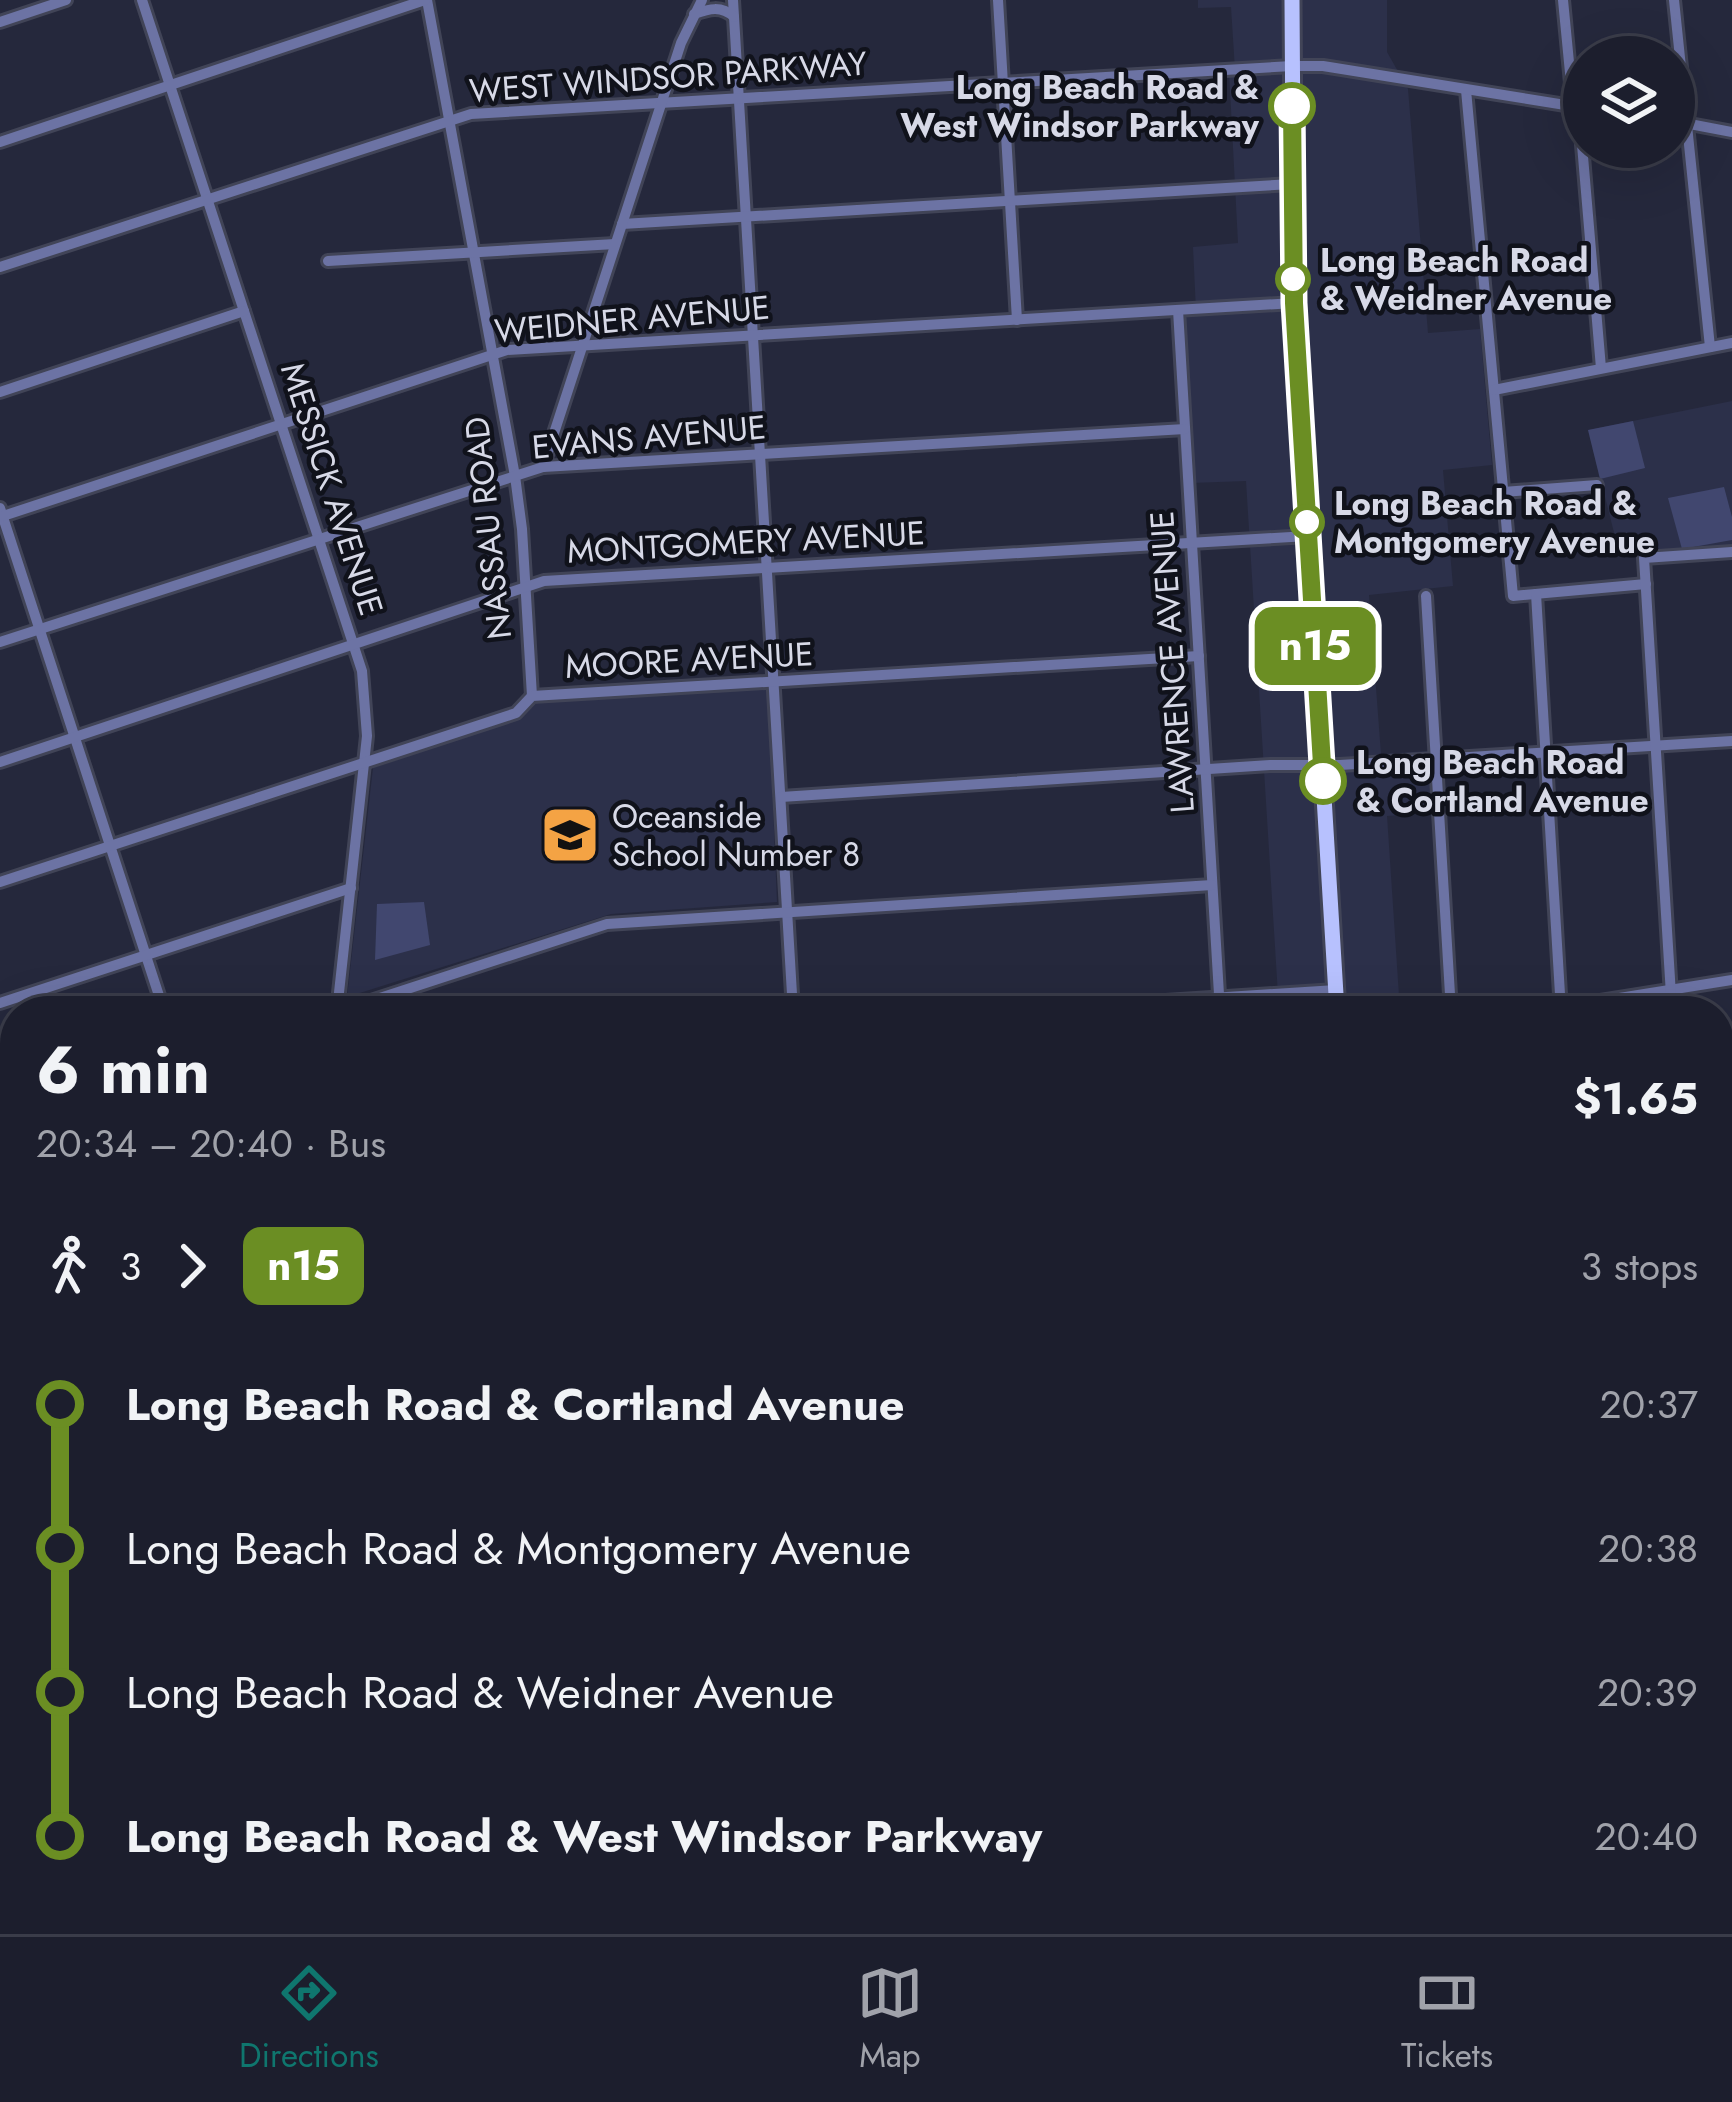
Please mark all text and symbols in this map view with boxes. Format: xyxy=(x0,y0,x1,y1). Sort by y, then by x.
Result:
map controls xyxy=(1563,36,1695,168)
button: layers xyxy=(1563,36,1695,168)
street label: WEST WINDSOR PARKWAY xyxy=(468,40,869,114)
place label: Long Beach Road & West Windsor Parkway xyxy=(900,64,1260,149)
marker: Long Beach Road & West Windsor Parkway xyxy=(1270,84,1314,128)
place label: Long Beach Road & Weidner Avenue xyxy=(1320,237,1612,322)
marker: Long Beach Road & Weidner Avenue xyxy=(1277,263,1309,295)
street label: WEIDNER AVENUE xyxy=(492,284,772,354)
street label: MESSICK AVENUE xyxy=(269,357,395,621)
street label: EVANS AVENUE xyxy=(530,403,768,471)
street label: NASSAU ROAD xyxy=(453,414,523,642)
place label: Long Beach Road & Montgomery Avenue xyxy=(1334,480,1655,565)
marker: Long Beach Road & Montgomery Avenue xyxy=(1291,506,1323,538)
street label: MONTGOMERY AVENUE xyxy=(566,509,926,575)
street label: LAWRENCE AVENUE xyxy=(1138,509,1206,815)
line badge: n15 xyxy=(1246,607,1384,685)
text: n15 xyxy=(1279,615,1351,676)
street label: MOORE AVENUE xyxy=(564,630,814,690)
place label: Long Beach Road & Cortland Avenue xyxy=(1356,739,1649,824)
marker: Long Beach Road & Cortland Avenue xyxy=(1301,759,1345,803)
place label: Oceanside School Number 8 xyxy=(612,793,860,878)
school or university icon: Oceanside School Number 8 xyxy=(539,804,601,866)
text: 6 min xyxy=(36,1022,210,1118)
text: $1.65 xyxy=(1573,1066,1698,1131)
text: 20:34 – 20:40 · Bus xyxy=(36,1115,386,1172)
icon: walk xyxy=(36,1233,102,1299)
icon: forward xyxy=(159,1233,225,1299)
text: n15 xyxy=(267,1235,340,1296)
text: 3 xyxy=(120,1238,141,1295)
text: 3 stops xyxy=(1581,1238,1698,1295)
text: Long Beach Road & Cortland Avenue xyxy=(126,1372,905,1437)
text: 20:37 xyxy=(1600,1376,1698,1433)
text: Long Beach Road & Montgomery Avenue xyxy=(126,1516,911,1581)
text: 20:38 xyxy=(1598,1520,1698,1577)
text: Long Beach Road & Weidner Avenue xyxy=(126,1660,834,1725)
text: 20:39 xyxy=(1597,1664,1698,1721)
text: Long Beach Road & West Windsor Parkway xyxy=(126,1804,1042,1869)
text: 20:40 xyxy=(1595,1808,1698,1865)
tab: Directions xyxy=(239,1960,379,2079)
tab: Map xyxy=(857,1960,923,2079)
tab: Tickets xyxy=(1401,1960,1493,2079)

